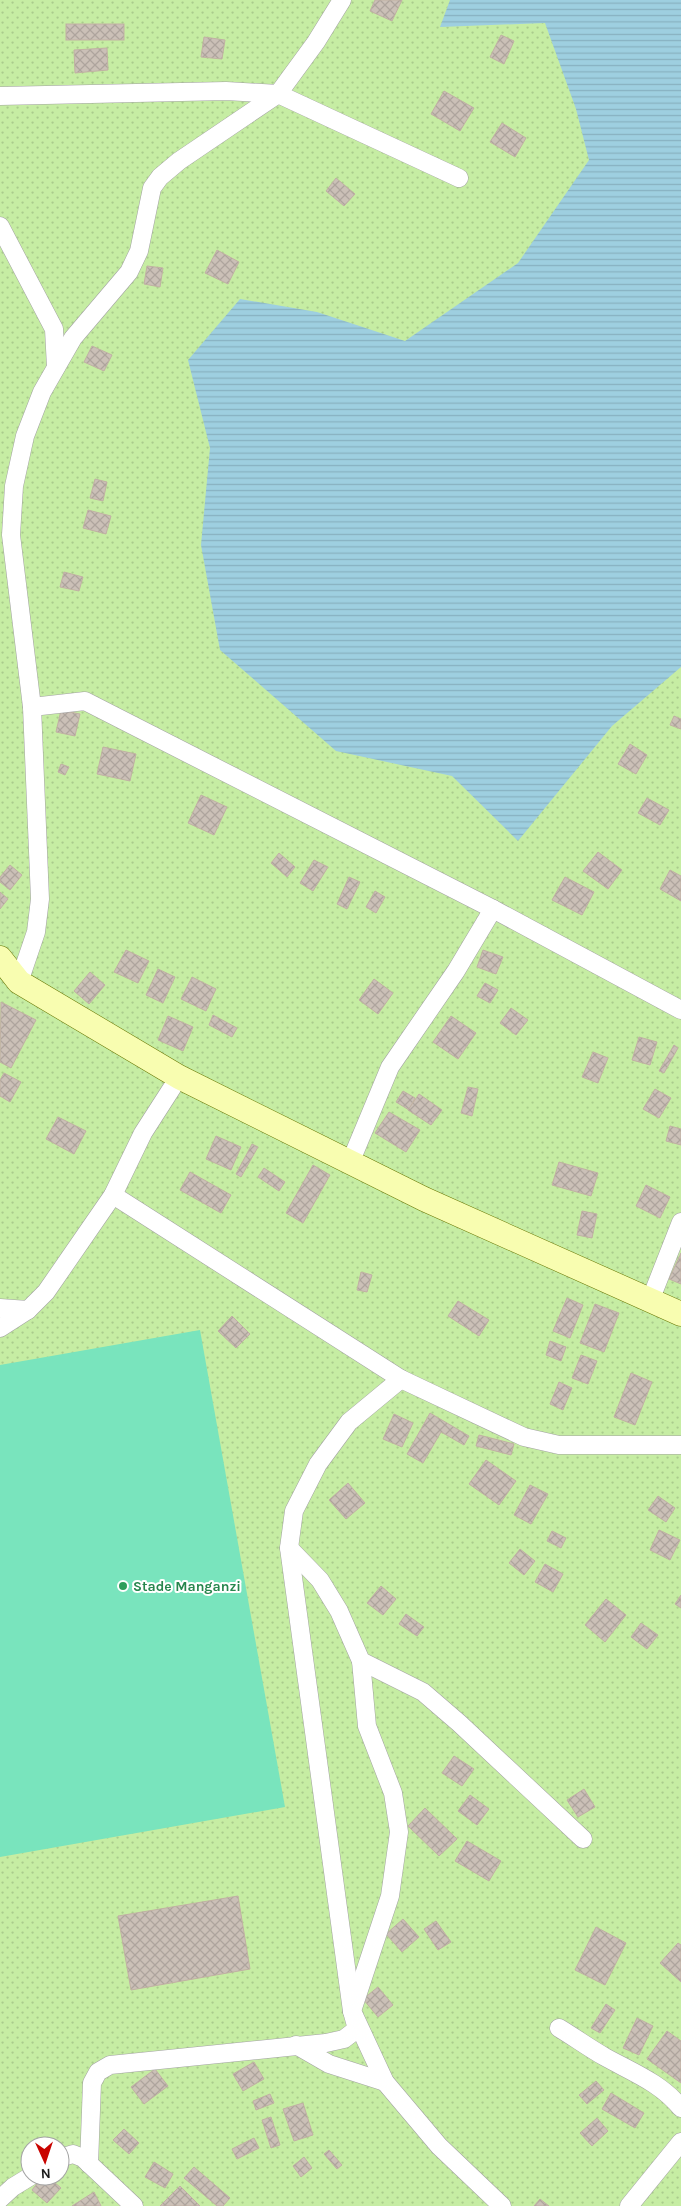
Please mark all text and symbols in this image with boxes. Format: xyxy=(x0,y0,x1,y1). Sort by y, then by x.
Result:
place label: Stade Manganzi xyxy=(133,1578,241,1595)
marker: Stade Manganzi xyxy=(117,1580,129,1592)
north arrow xyxy=(20,2136,70,2186)
text: N xyxy=(40,2165,51,2182)

